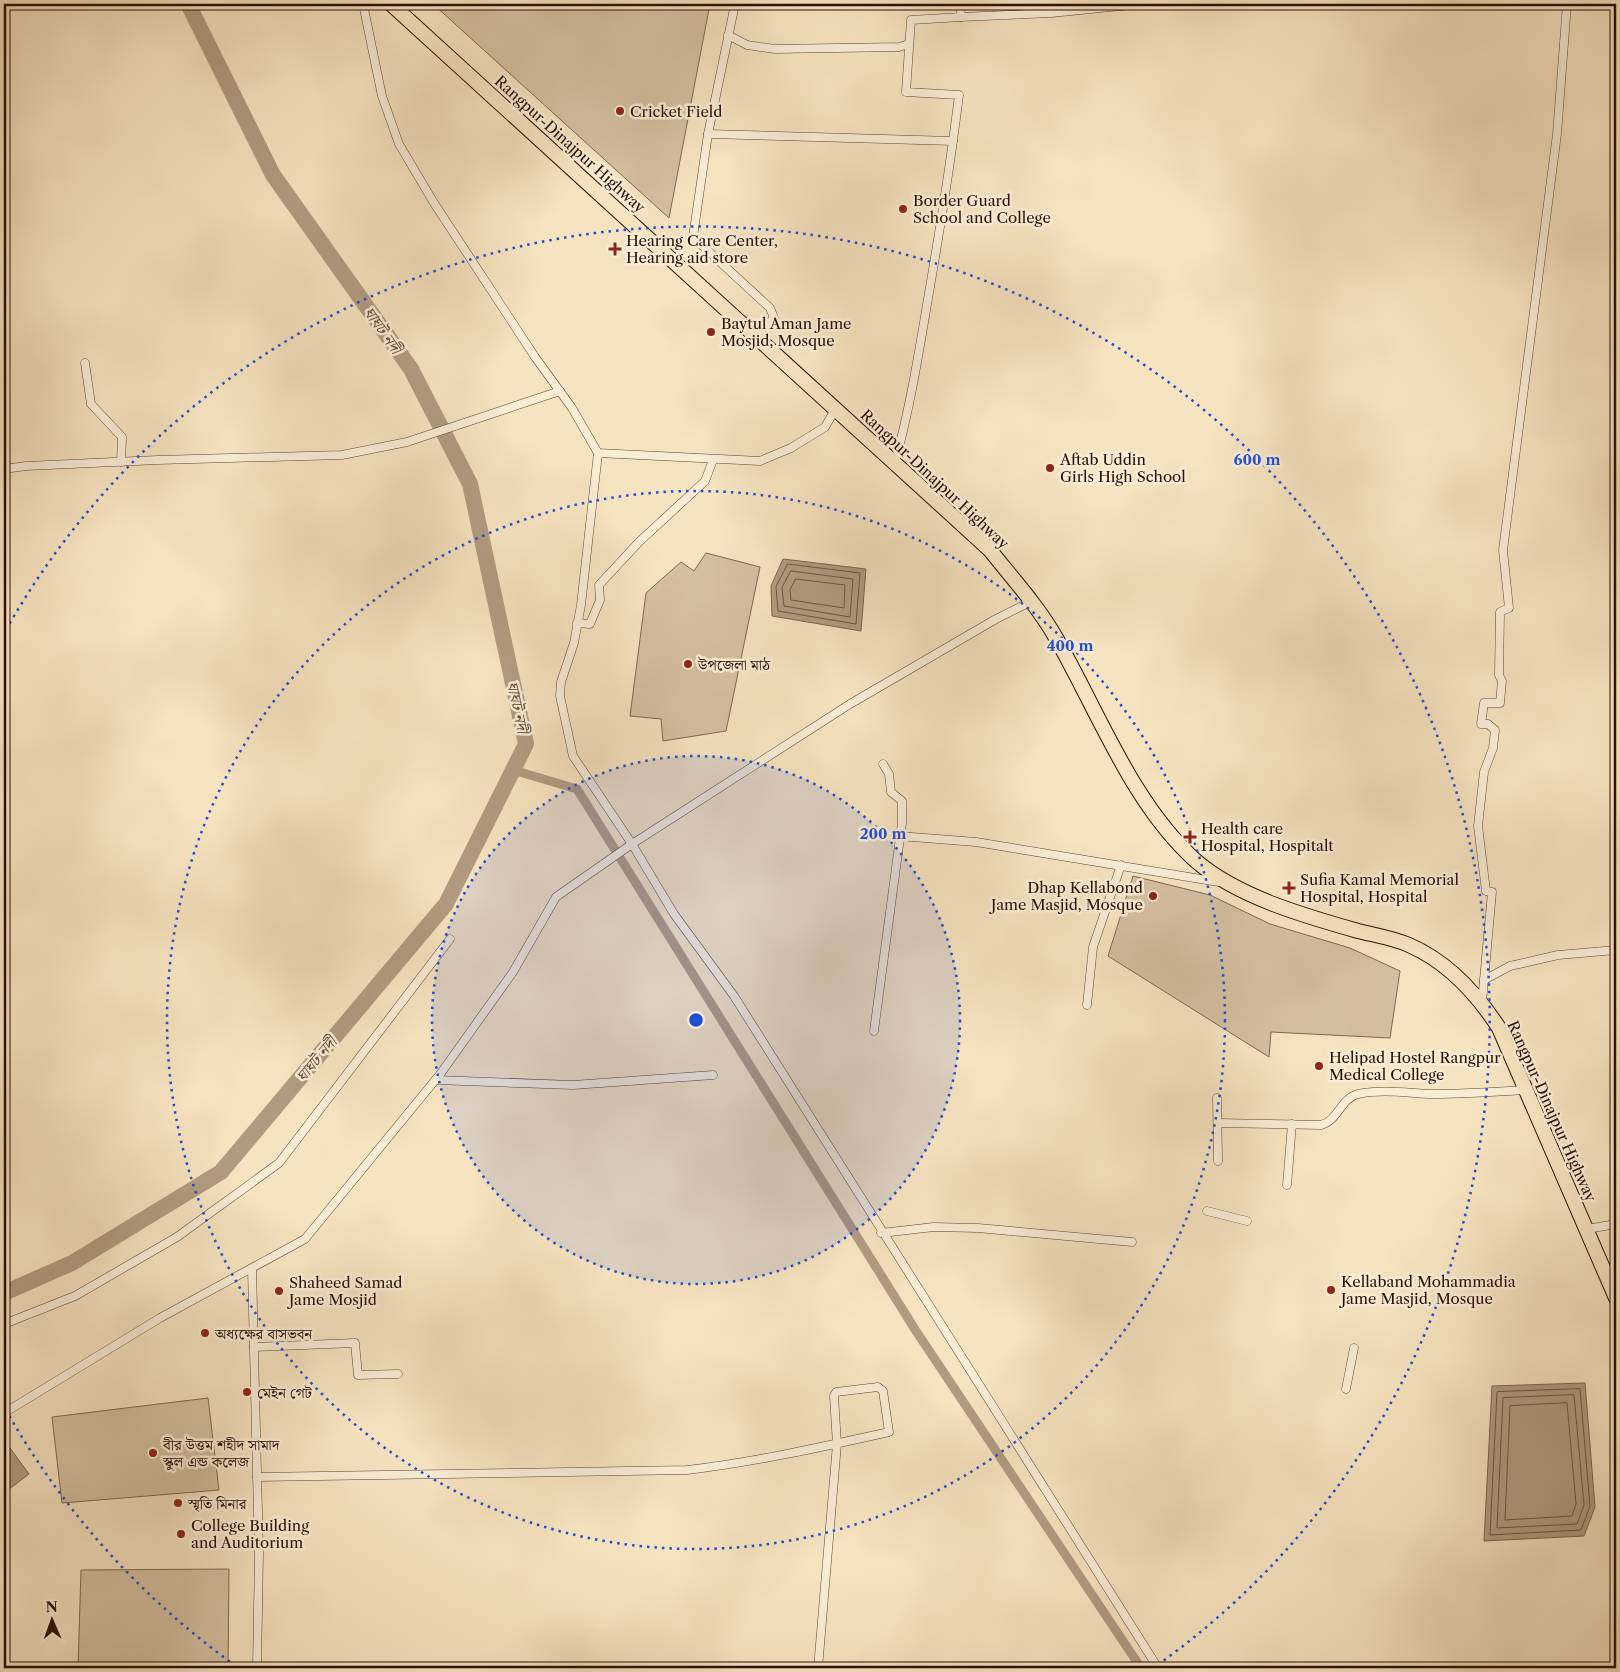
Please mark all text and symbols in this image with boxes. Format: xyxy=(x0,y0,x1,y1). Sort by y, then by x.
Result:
street label: Rangpur-Dinajpur Highway xyxy=(491,71,650,217)
place label: Cricket Field xyxy=(630,102,722,121)
marker: Cricket Field xyxy=(614,105,626,117)
place label: Border Guard School and College xyxy=(913,191,1051,227)
marker: Border Guard School and College xyxy=(897,203,909,215)
place label: Hearing Care Center, Hearing aid store xyxy=(626,231,778,267)
marker: Hearing Care Center, Hearing aid store xyxy=(608,242,622,256)
water label: ঘাঘট নদী xyxy=(360,303,407,359)
place label: Baytul Aman Jame Mosjid, Mosque xyxy=(721,314,852,350)
marker: Baytul Aman Jame Mosjid, Mosque xyxy=(705,326,717,338)
street label: Rangpur-Dinajpur Highway xyxy=(857,405,1014,553)
place label: Aftab Uddin Girls High School xyxy=(1059,450,1186,486)
text: 600 m xyxy=(1234,450,1280,469)
marker: Aftab Uddin Girls High School xyxy=(1044,462,1056,474)
text: 400 m xyxy=(1047,636,1093,655)
place label: উপজেলা মাঠ xyxy=(697,655,771,674)
marker: উপজেলা মাঠ xyxy=(682,658,694,670)
water label: ঘাঘট নদী xyxy=(503,679,534,737)
place label: Health care Hospital, Hospitalt xyxy=(1201,819,1334,855)
text: 200 m xyxy=(860,824,906,843)
marker: Health care Hospital, Hospitalt xyxy=(1183,830,1197,844)
place label: Sufia Kamal Memorial Hospital, Hospital xyxy=(1300,870,1459,906)
place label: Dhap Kellabond Jame Masjid, Mosque xyxy=(989,878,1143,914)
marker: Sufia Kamal Memorial Hospital, Hospital xyxy=(1282,881,1296,895)
marker: Dhap Kellabond Jame Masjid, Mosque xyxy=(1147,890,1159,902)
centre of rings xyxy=(687,1011,705,1029)
street label: Rangpur-Dinajpur Highway xyxy=(1503,1018,1601,1205)
water label: ঘাঘট নদী xyxy=(292,1031,342,1085)
place label: Helipad Hostel Rangpur Medical College xyxy=(1329,1048,1501,1084)
marker: Helipad Hostel Rangpur Medical College xyxy=(1313,1060,1325,1072)
place label: Kellaband Mohammadia Jame Masjid, Mosque xyxy=(1339,1272,1516,1308)
place label: Shaheed Samad Jame Mosjid xyxy=(287,1273,402,1309)
marker: Kellaband Mohammadia Jame Masjid, Mosque xyxy=(1325,1284,1337,1296)
marker: Shaheed Samad Jame Mosjid xyxy=(273,1285,285,1297)
place label: অধ্যক্ষের বাসভবন xyxy=(214,1324,313,1343)
marker: অধ্যক্ষের বাসভবন xyxy=(199,1327,211,1339)
place label: মেইন গেট xyxy=(257,1383,313,1402)
marker: মেইন গেট xyxy=(241,1386,253,1398)
place label: বীর উত্তম শহীদ সামাদ স্কুল এন্ড কলেজ xyxy=(162,1435,281,1471)
marker: বীর উত্তম শহীদ সামাদ স্কুল এন্ড কলেজ xyxy=(147,1447,159,1459)
place label: স্মৃতি মিনার xyxy=(187,1494,248,1513)
marker: স্মৃতি মিনার xyxy=(172,1497,184,1509)
place label: College Building and Auditorium xyxy=(191,1516,309,1552)
marker: College Building and Auditorium xyxy=(175,1528,187,1540)
north arrow xyxy=(28,1594,78,1644)
text: N xyxy=(45,1598,58,1616)

